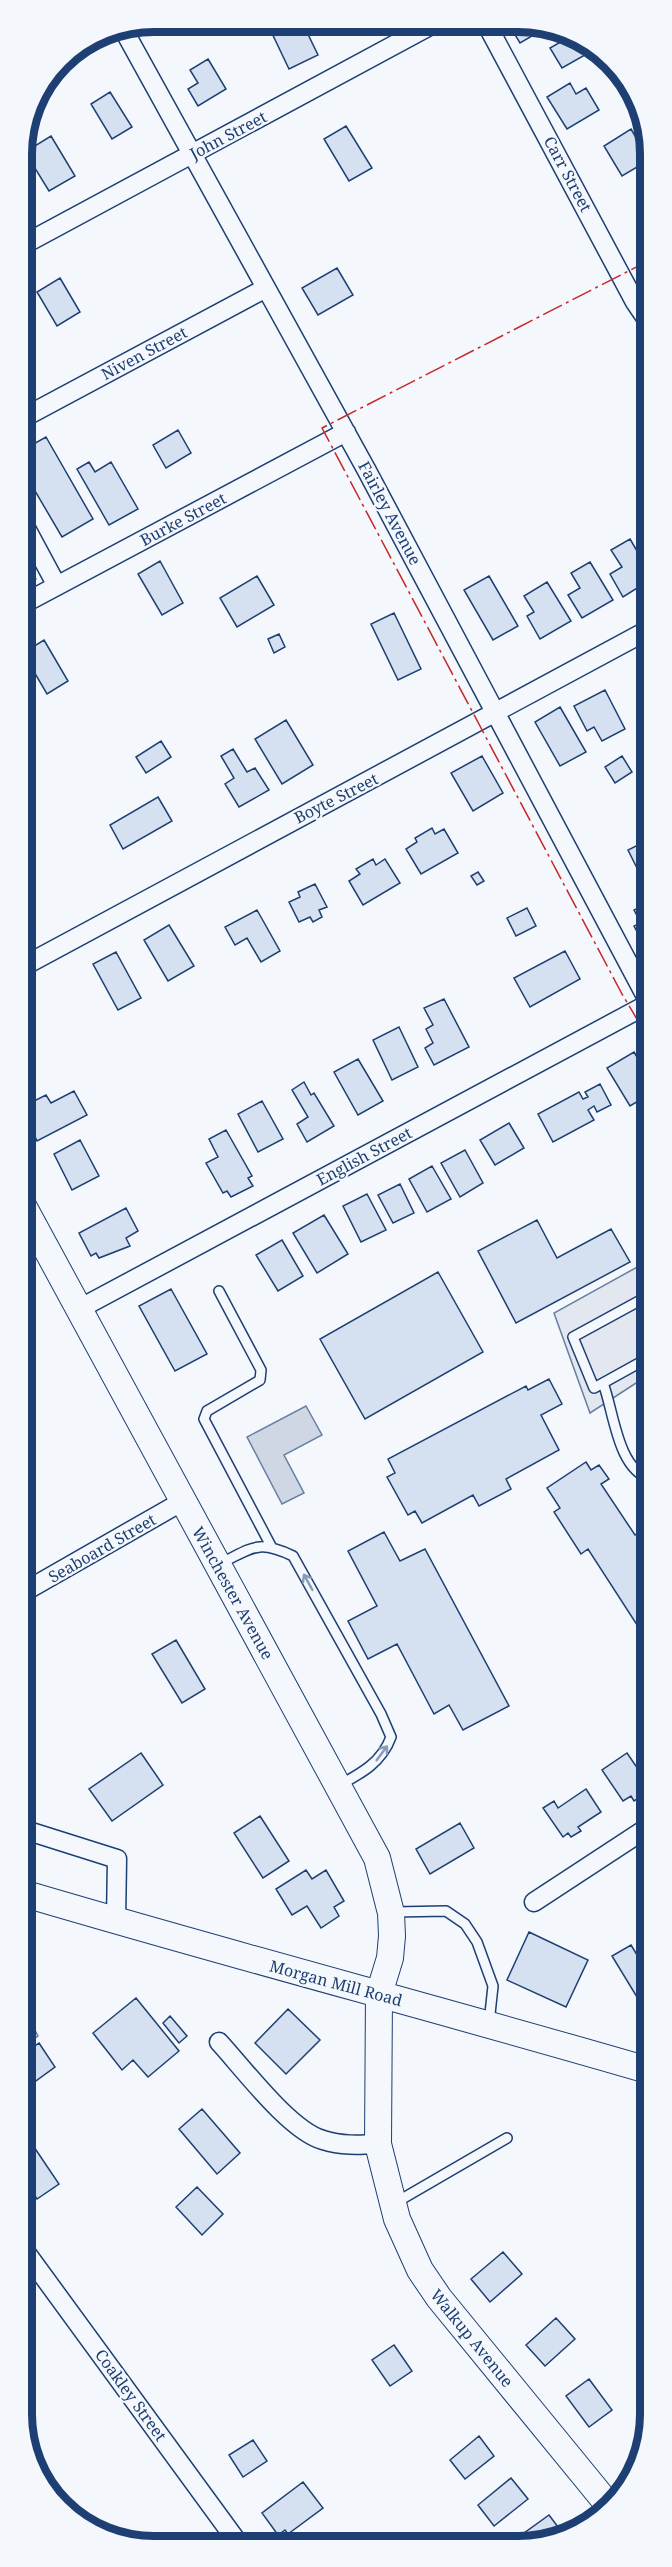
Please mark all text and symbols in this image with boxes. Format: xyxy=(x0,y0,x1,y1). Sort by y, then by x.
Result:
street label: John Street xyxy=(185,105,271,165)
street label: Carr Street xyxy=(539,132,597,216)
street label: Niven Street xyxy=(97,321,191,385)
street label: Fairley Avenue xyxy=(353,457,427,569)
street label: Burke Street xyxy=(136,487,230,551)
street label: Boyte Street xyxy=(290,767,382,829)
street label: English Street xyxy=(312,1121,416,1190)
street label: Seaboard Street xyxy=(44,1508,160,1588)
street label: Winchester Avenue xyxy=(187,1522,279,1664)
one-way arrow xyxy=(302,1573,313,1591)
one-way arrow xyxy=(376,1745,389,1761)
street label: Morgan Mill Road xyxy=(267,1955,405,2011)
street label: Walkup Avenue xyxy=(426,2284,518,2392)
street label: Coakley Street xyxy=(90,2345,172,2446)

